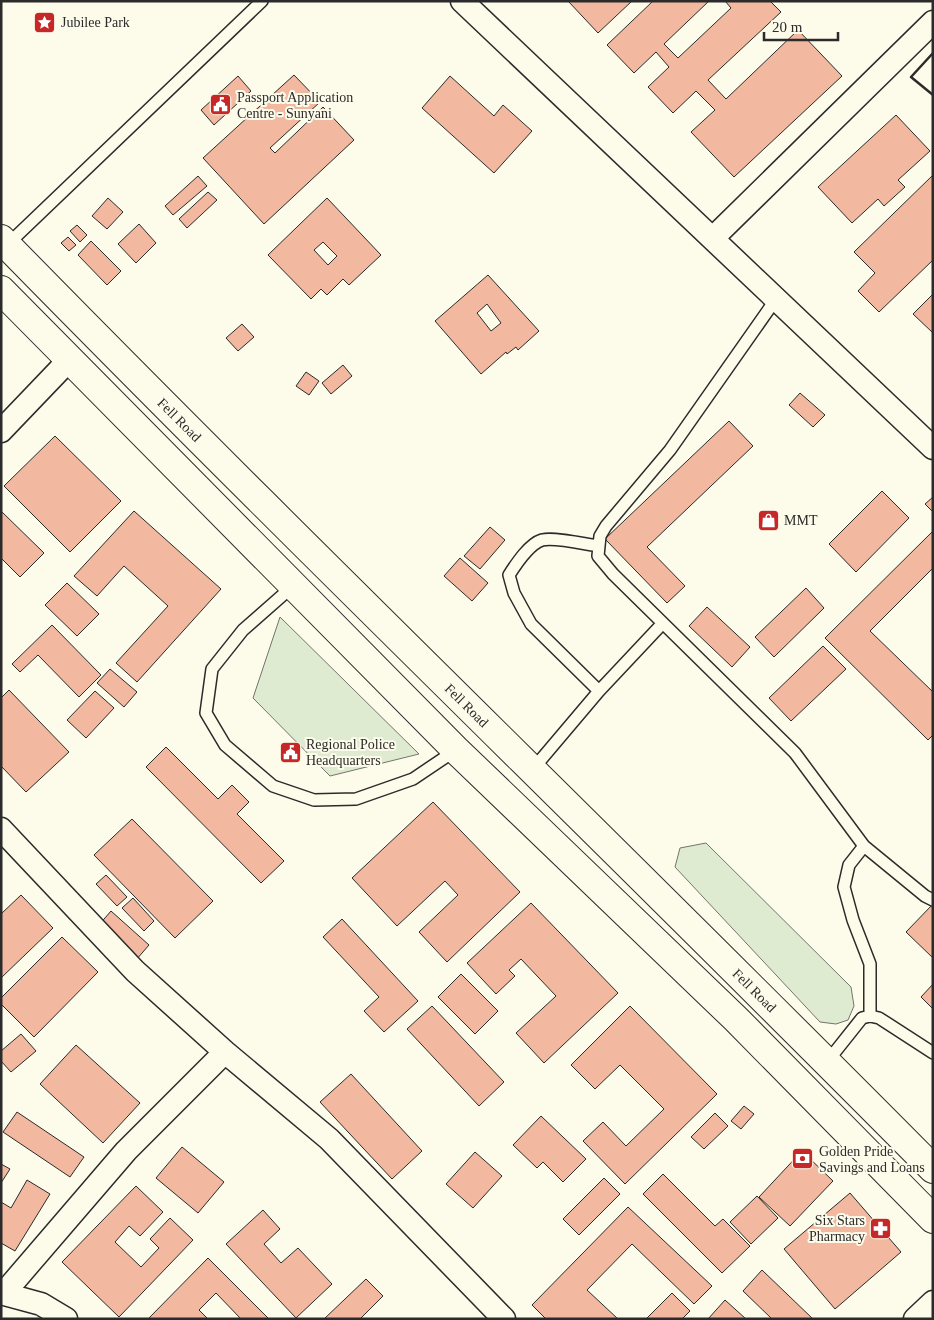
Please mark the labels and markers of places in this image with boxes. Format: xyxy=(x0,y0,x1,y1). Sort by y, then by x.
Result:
place icon: Jubilee Park xyxy=(33,10,57,34)
place label: Jubilee Park xyxy=(61,15,130,30)
place label: Passport Application Centre - Sunyani xyxy=(237,90,353,121)
public building icon: Passport Application Centre - Sunyani xyxy=(209,93,233,117)
shop icon: MMT xyxy=(756,508,780,532)
place label: MMT xyxy=(784,513,818,528)
place label: Regional Police Headquarters xyxy=(306,737,395,768)
public building icon: Regional Police Headquarters xyxy=(278,740,302,764)
place label: Golden Pride Savings and Loans xyxy=(819,1144,925,1175)
bank icon: Golden Pride Savings and Loans xyxy=(791,1147,815,1171)
place label: Six Stars Pharmacy xyxy=(809,1213,865,1244)
pharmacy icon: Six Stars Pharmacy xyxy=(869,1216,893,1240)

